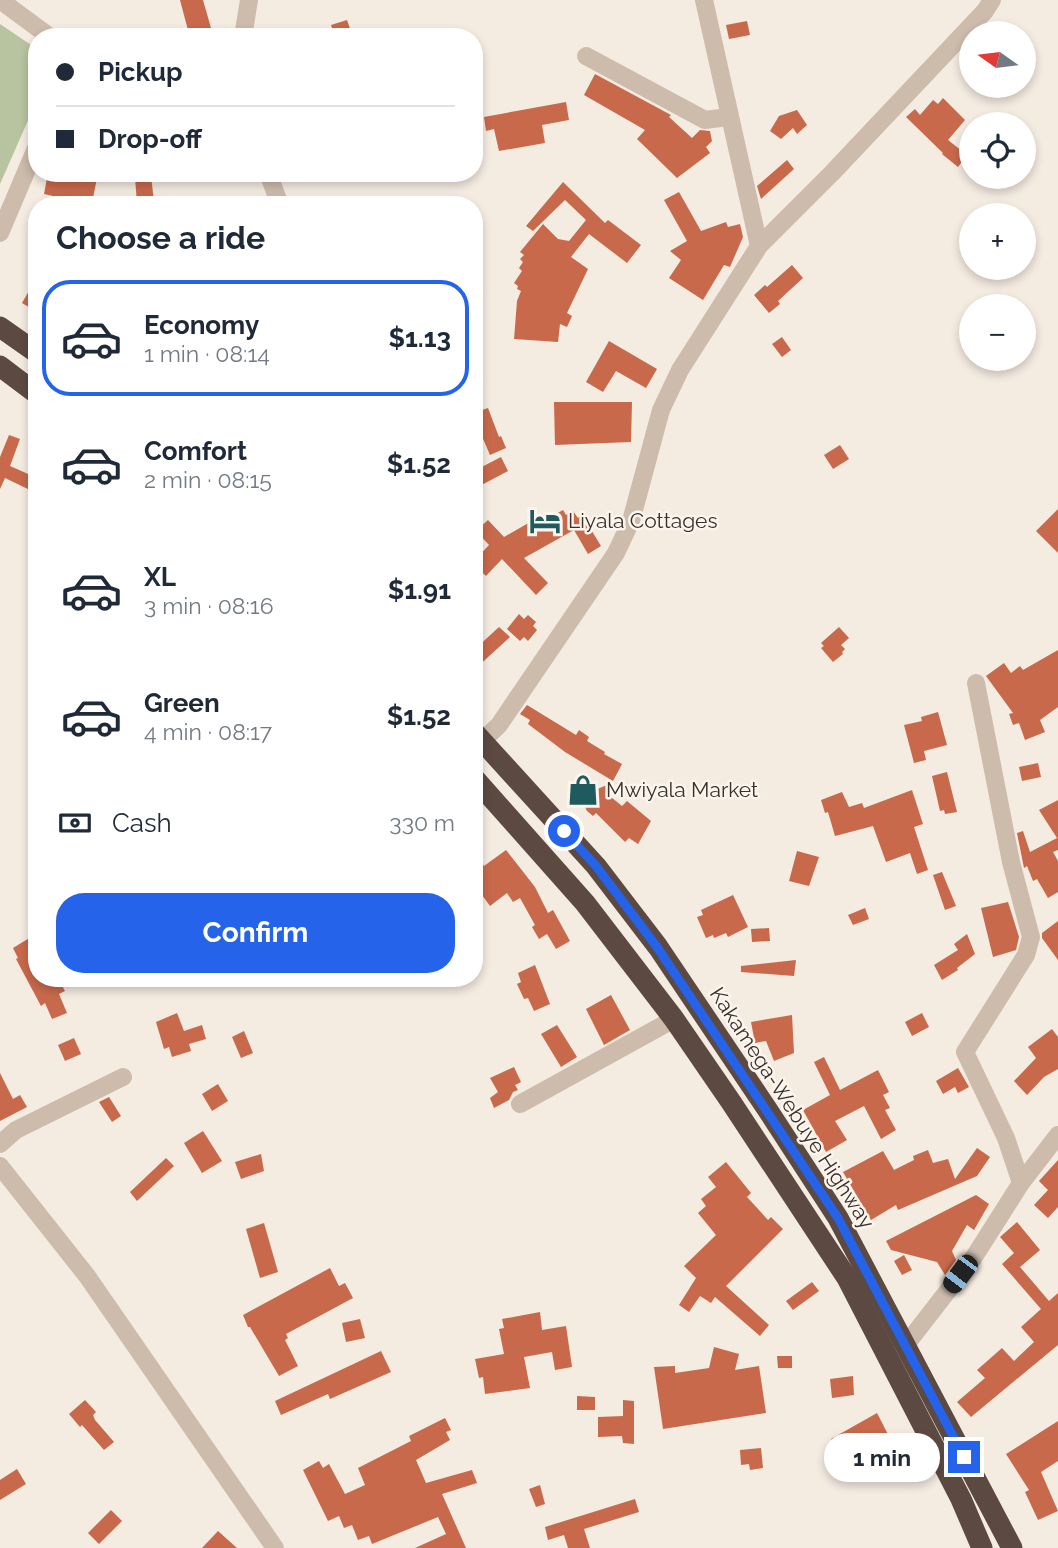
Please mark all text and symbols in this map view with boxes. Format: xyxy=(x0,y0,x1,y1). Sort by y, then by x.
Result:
north arrow xyxy=(959,21,1036,98)
map controls xyxy=(959,21,1036,371)
text: Pickup xyxy=(98,57,183,87)
button: locate xyxy=(959,112,1036,189)
text: Drop-off xyxy=(98,124,202,154)
button: + xyxy=(959,203,1036,280)
text: Choose a ride xyxy=(56,219,265,256)
button: − xyxy=(959,294,1036,371)
icon: car xyxy=(60,307,123,370)
text: Economy xyxy=(144,310,259,340)
text: $1.13 xyxy=(388,323,451,353)
text: 1 min · 08:14 xyxy=(144,340,270,367)
icon: car xyxy=(60,433,123,496)
text: Comfort xyxy=(144,436,247,466)
text: $1.52 xyxy=(387,449,451,479)
text: 2 min · 08:15 xyxy=(144,466,272,493)
hotel icon: Liyala Cottages xyxy=(528,504,562,538)
place label: Liyala Cottages xyxy=(568,508,718,533)
icon: car xyxy=(60,559,123,622)
text: XL xyxy=(144,562,176,592)
text: $1.91 xyxy=(388,575,451,605)
text: 3 min · 08:16 xyxy=(144,592,274,619)
icon: car xyxy=(60,685,123,748)
text: Green xyxy=(144,688,220,718)
text: $1.52 xyxy=(387,701,451,731)
text: 4 min · 08:17 xyxy=(144,718,272,745)
shop icon: Mwiyala Market xyxy=(566,773,600,807)
place label: Mwiyala Market xyxy=(606,777,758,802)
icon: cash xyxy=(56,804,94,842)
text: Cash xyxy=(112,808,172,838)
text: 330 m xyxy=(389,809,455,836)
route start xyxy=(548,815,580,847)
button: Confirm xyxy=(56,893,455,973)
street label: Kakamega-Webuye Highway xyxy=(705,982,880,1233)
car xyxy=(939,1251,982,1297)
callout: 1 min xyxy=(824,1432,940,1482)
route end xyxy=(948,1441,980,1473)
text: 1 min xyxy=(853,1444,911,1471)

